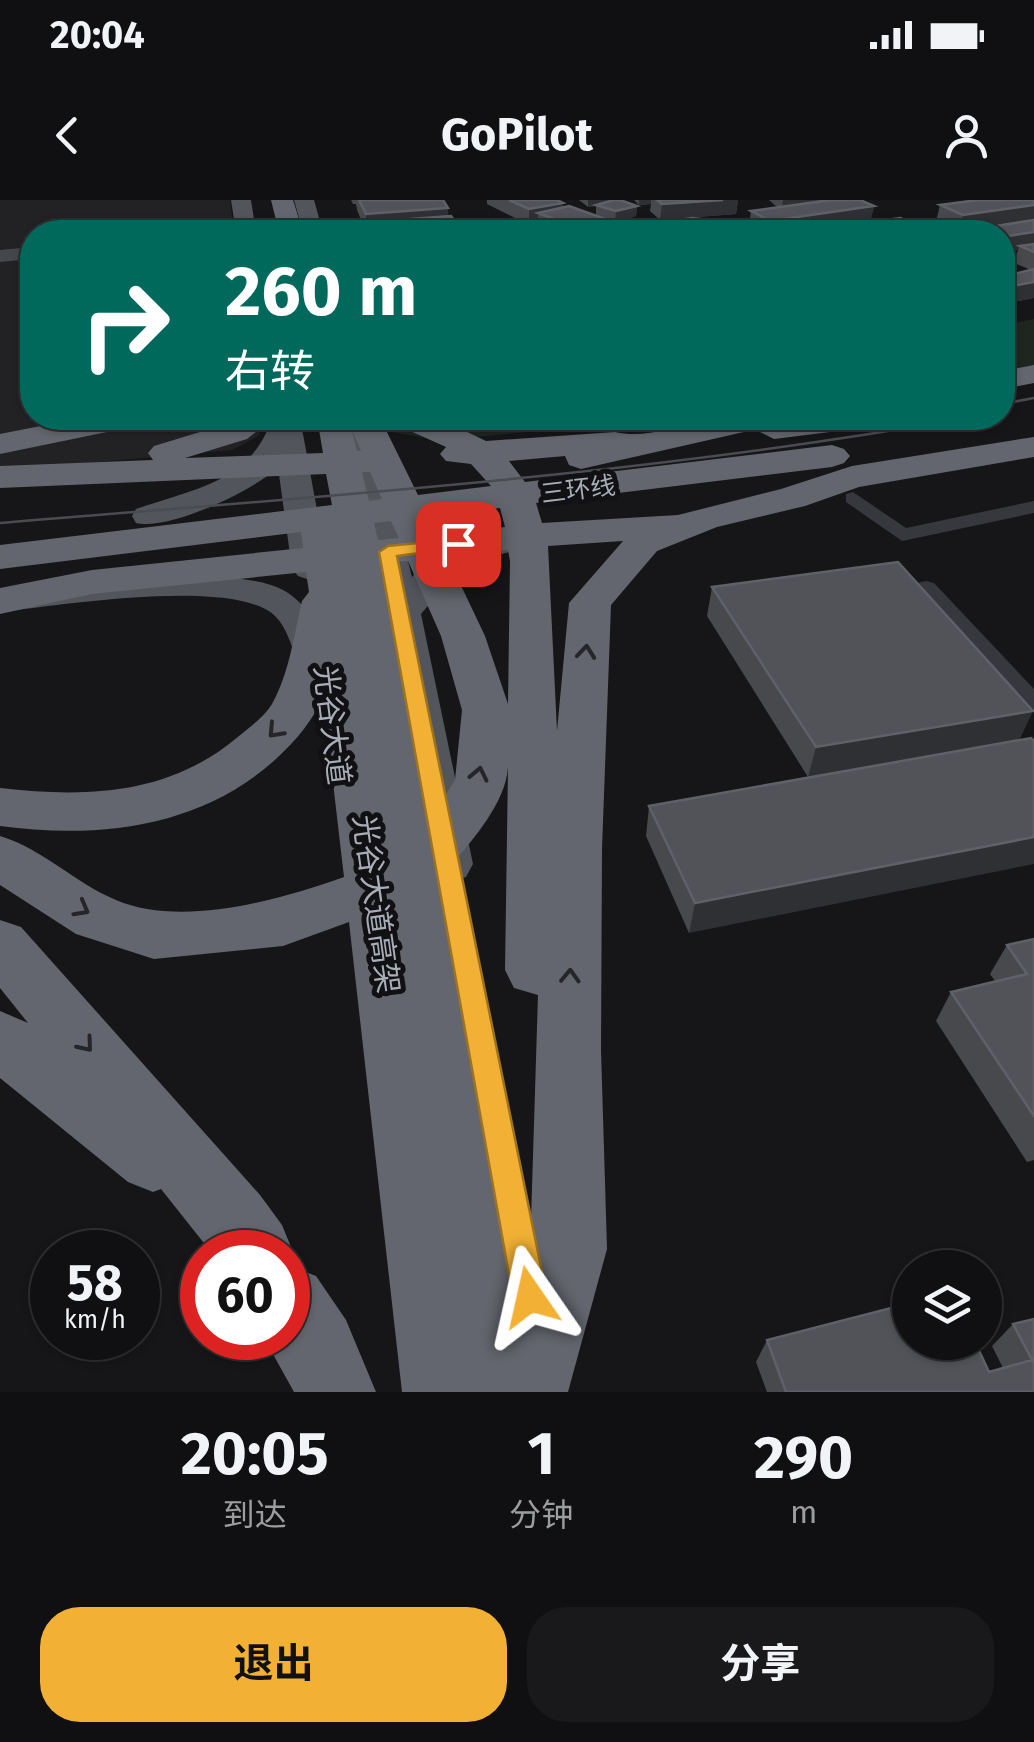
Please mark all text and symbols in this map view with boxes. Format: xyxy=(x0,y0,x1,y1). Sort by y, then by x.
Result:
text: 20:04 xyxy=(50,12,145,58)
icon: back xyxy=(40,108,95,163)
text: GoPilot xyxy=(441,108,593,162)
icon: person xyxy=(939,108,994,163)
text: 260 m xyxy=(225,250,417,334)
icon: right xyxy=(60,260,190,390)
text: 右转 xyxy=(225,345,315,399)
street label: 三环线 xyxy=(539,471,617,509)
pin xyxy=(416,502,501,587)
icon: arrive xyxy=(431,517,486,572)
one-way arrow xyxy=(574,644,596,660)
street label: 光谷大道 xyxy=(307,663,357,787)
one-way arrow xyxy=(269,719,287,737)
one-way arrow xyxy=(467,766,488,783)
street label: 光谷大道高架 xyxy=(346,812,406,996)
one-way arrow xyxy=(72,897,90,917)
one-way arrow xyxy=(559,968,580,984)
one-way arrow xyxy=(74,1033,92,1051)
speed limit sign: 60 xyxy=(180,1230,310,1360)
position arrow xyxy=(478,1245,582,1349)
map controls xyxy=(892,1250,1002,1360)
button: layers xyxy=(892,1250,1002,1360)
text: 58 xyxy=(67,1253,123,1313)
text: km/h xyxy=(64,1305,126,1335)
text: 20:05 xyxy=(181,1418,329,1490)
text: 1 xyxy=(527,1418,555,1490)
text: 290 xyxy=(754,1422,853,1494)
text: m xyxy=(790,1493,817,1531)
text: 到达 xyxy=(223,1496,287,1534)
text: 分钟 xyxy=(509,1496,573,1534)
button: 退出 xyxy=(40,1607,507,1722)
button: 分享 xyxy=(527,1607,994,1722)

